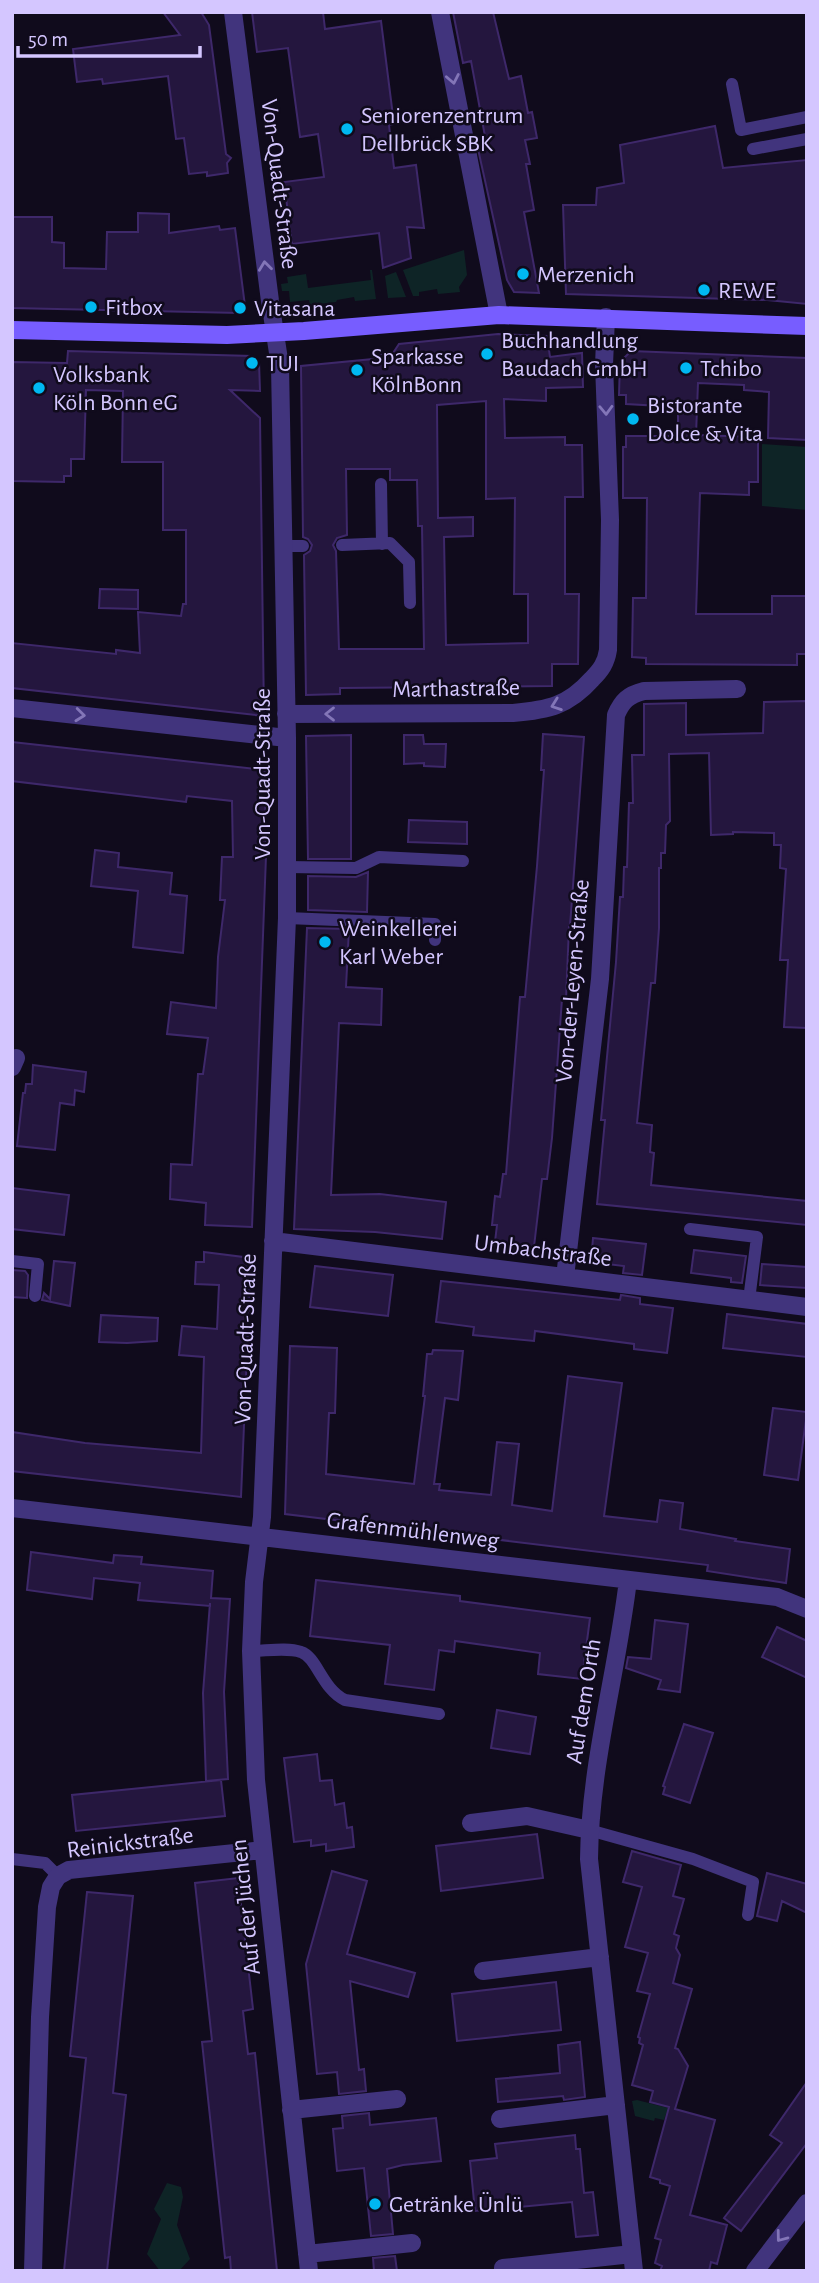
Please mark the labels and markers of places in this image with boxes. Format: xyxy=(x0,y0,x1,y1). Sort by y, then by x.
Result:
place label: Seniorenzentrum Dellbrück SBK xyxy=(361,104,523,156)
marker: Seniorenzentrum Dellbrück SBK xyxy=(339,121,355,137)
place label: Merzenich xyxy=(537,263,635,287)
marker: Merzenich xyxy=(515,266,531,282)
place label: REWE xyxy=(718,279,776,303)
marker: REWE xyxy=(696,282,712,298)
place label: Fitbox xyxy=(105,296,164,320)
place label: Vitasana xyxy=(254,297,335,321)
marker: Fitbox xyxy=(83,299,99,315)
marker: Vitasana xyxy=(232,300,248,316)
place label: Buchhandlung Baudach GmbH xyxy=(501,329,648,381)
place label: Sparkasse KölnBonn xyxy=(371,345,464,397)
marker: Buchhandlung Baudach GmbH xyxy=(479,346,495,362)
place label: TUI xyxy=(266,352,299,376)
marker: TUI xyxy=(244,355,260,371)
place label: Tchibo xyxy=(700,357,762,381)
marker: Tchibo xyxy=(678,360,694,376)
marker: Sparkasse KölnBonn xyxy=(349,362,365,378)
place label: Volksbank Köln Bonn eG xyxy=(53,363,178,415)
marker: Volksbank Köln Bonn eG xyxy=(31,380,47,396)
place label: Bistorante Dolce & Vita xyxy=(647,394,763,446)
marker: Bistorante Dolce & Vita xyxy=(625,411,641,427)
place label: Weinkellerei Karl Weber xyxy=(339,917,458,969)
marker: Weinkellerei Karl Weber xyxy=(317,934,333,950)
place label: Getränke Ünlü xyxy=(389,2192,523,2217)
marker: Getränke Ünlü xyxy=(367,2196,383,2212)

